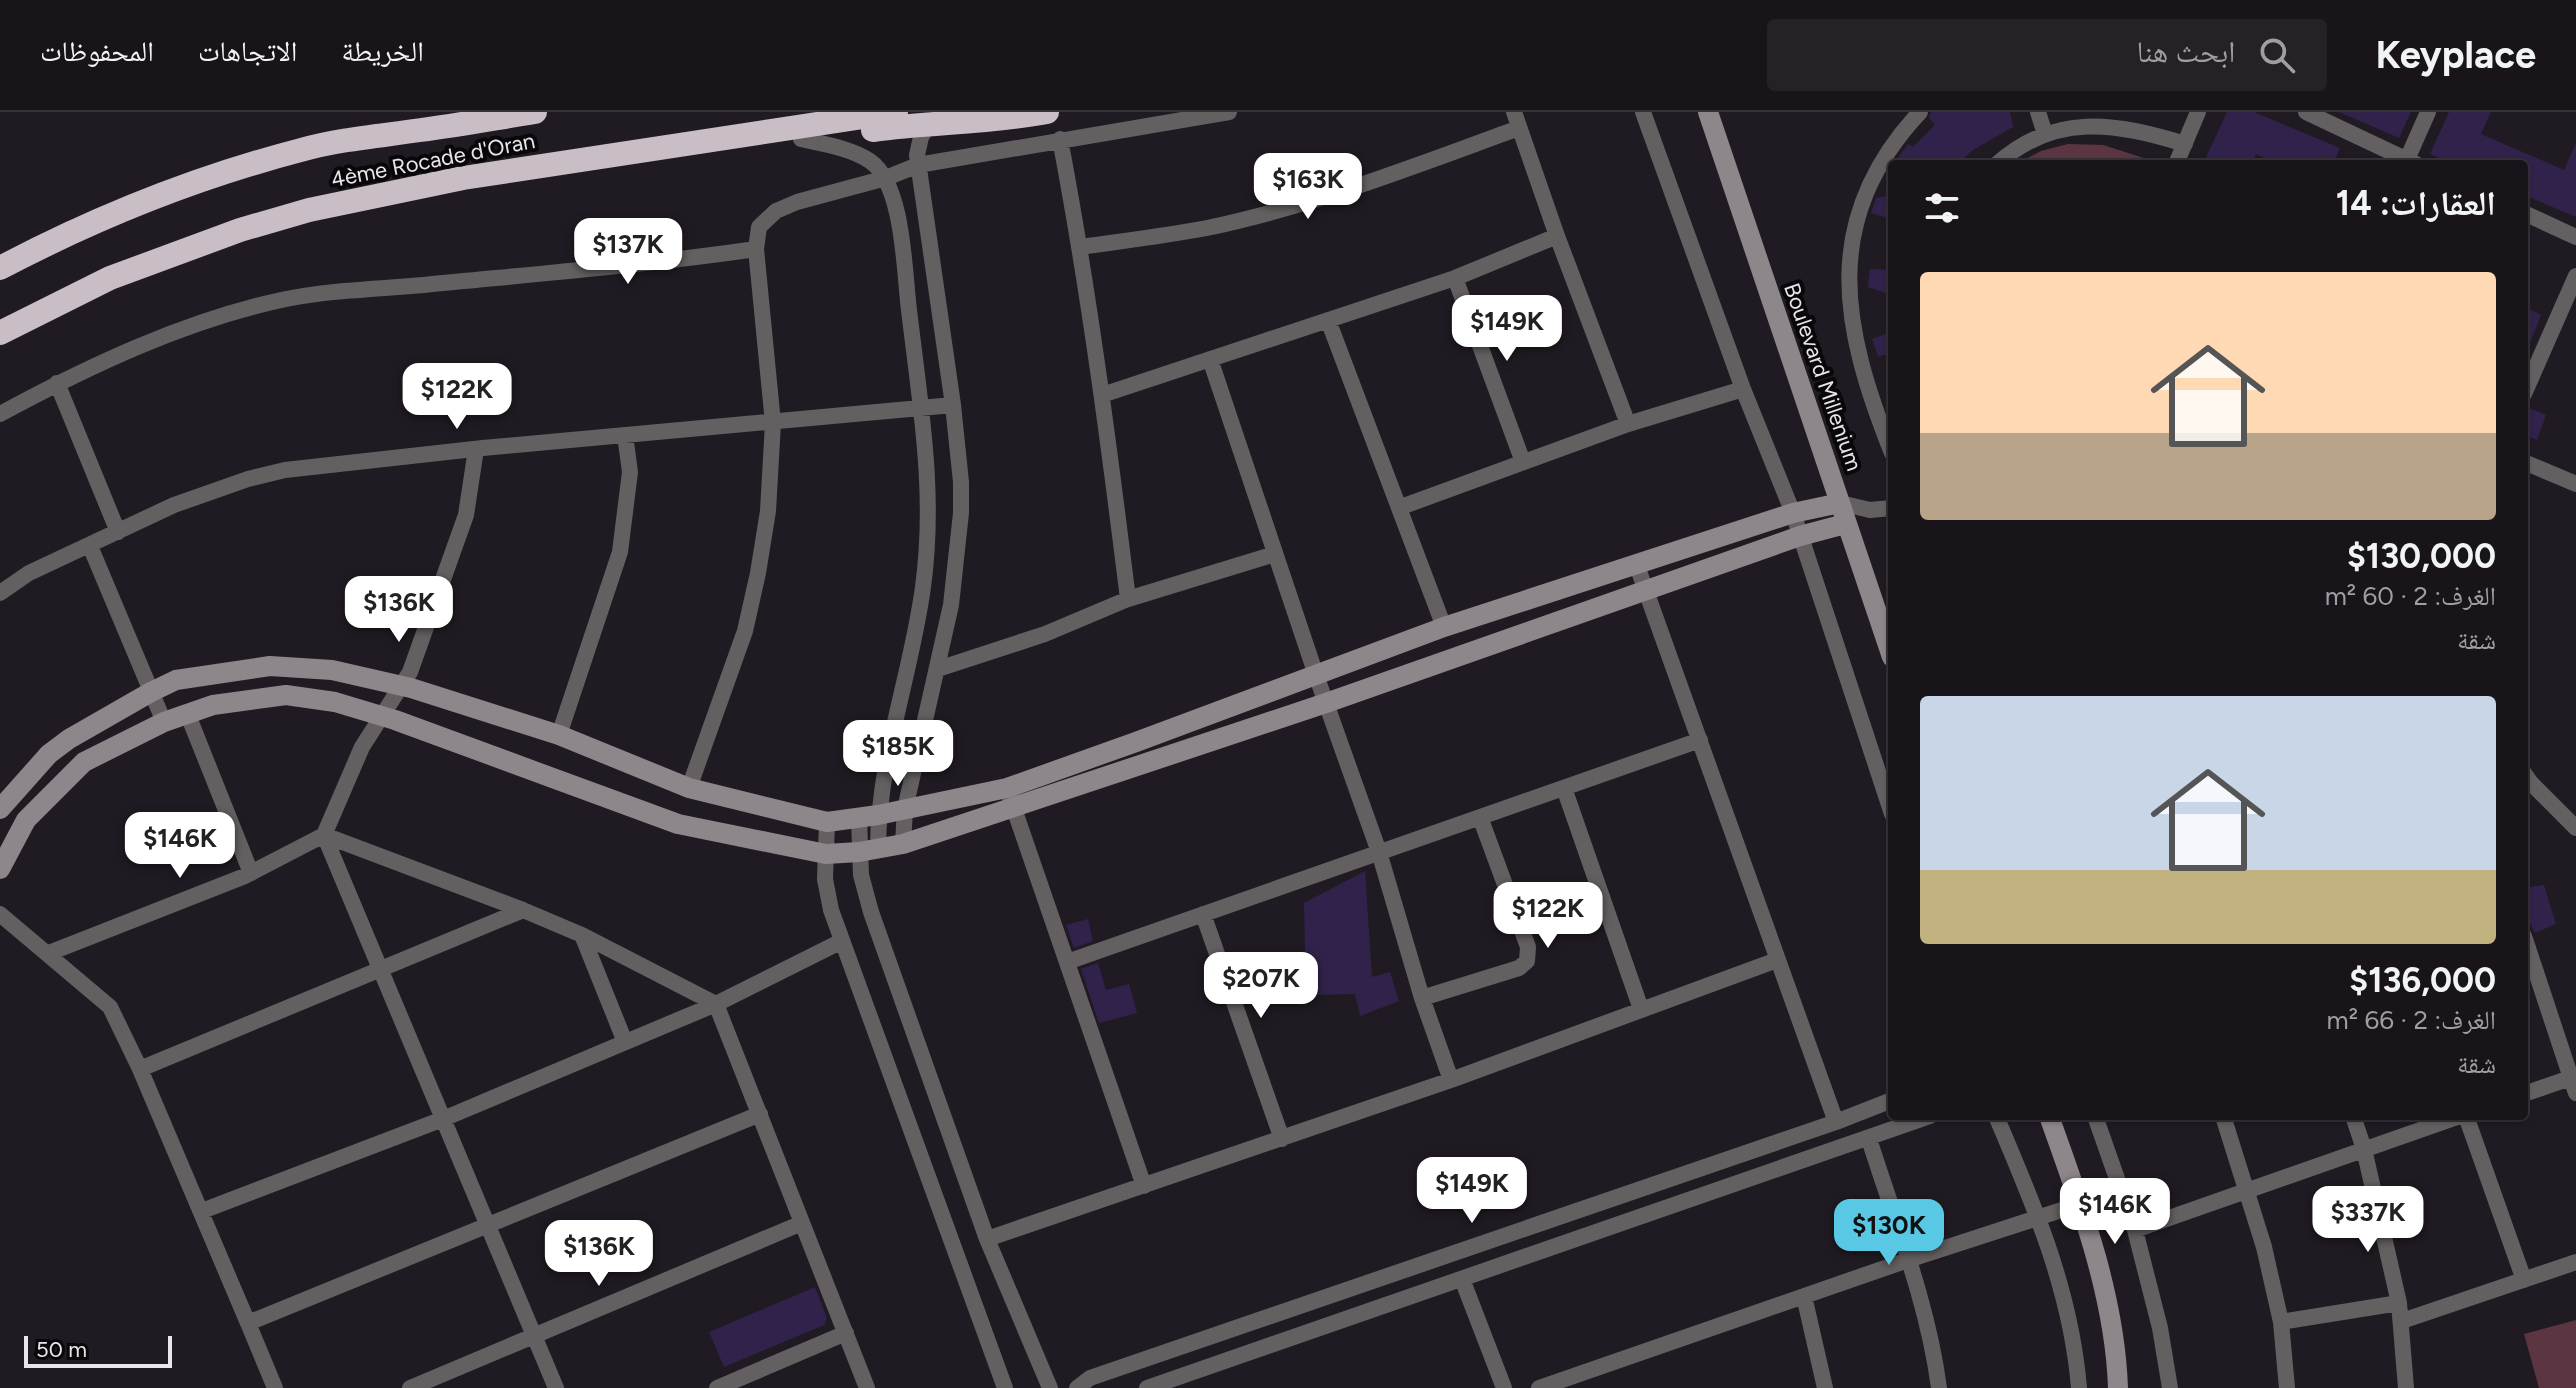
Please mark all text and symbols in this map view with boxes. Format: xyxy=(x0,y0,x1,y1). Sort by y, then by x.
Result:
search box xyxy=(1767,19,2327,91)
text: Keyplace xyxy=(2375,32,2536,78)
text: ابحث هنا xyxy=(2137,33,2235,70)
icon: search xyxy=(2255,33,2299,77)
text: المحفوظات xyxy=(40,34,154,68)
text: الاتجاهات xyxy=(198,34,297,68)
text: الخريطة xyxy=(341,34,424,68)
street label: 4ème Rocade d'Oran xyxy=(329,127,537,193)
pin: $163K xyxy=(1252,153,1364,221)
text: $163K xyxy=(1272,163,1344,195)
text: العقارات: 14 xyxy=(2336,183,2496,224)
icon: filters xyxy=(1920,186,1964,230)
pin: $137K xyxy=(572,218,684,286)
text: $137K xyxy=(592,228,664,260)
street label: Boulevard Millenium xyxy=(1778,279,1868,475)
pin: $149K xyxy=(1451,295,1563,363)
text: $149K xyxy=(1470,305,1544,337)
icon: home xyxy=(2136,324,2280,468)
pin: $122K xyxy=(401,363,513,431)
text: $122K xyxy=(421,373,493,405)
text: $130,000 xyxy=(2347,536,2496,577)
pin: $136K xyxy=(343,576,455,644)
text: الغرف: 2 · 60 m² xyxy=(2325,580,2496,612)
text: $136K xyxy=(363,586,435,618)
text: شقة xyxy=(2457,624,2496,656)
pin: $185K xyxy=(842,720,954,788)
text: $185K xyxy=(861,730,935,762)
icon: home xyxy=(2136,748,2280,892)
pin: $146K xyxy=(124,812,236,880)
text: $146K xyxy=(143,822,217,854)
pin: $122K xyxy=(1492,882,1604,950)
text: $122K xyxy=(1512,892,1584,924)
pin: $207K xyxy=(1205,952,1317,1020)
text: $136,000 xyxy=(2349,960,2496,1001)
text: $207K xyxy=(1222,962,1300,994)
text: الغرف: 2 · 66 m² xyxy=(2327,1004,2496,1036)
text: شقة xyxy=(2457,1048,2496,1080)
pin: $149K xyxy=(1416,1157,1528,1225)
text: $149K xyxy=(1435,1167,1509,1199)
pin: $146K xyxy=(2059,1178,2171,1246)
pin: $337K xyxy=(2312,1186,2424,1254)
text: $146K xyxy=(2078,1188,2152,1220)
text: $337K xyxy=(2330,1196,2406,1228)
pin: $130K xyxy=(1833,1199,1945,1267)
text: $130K xyxy=(1852,1209,1926,1241)
pin: $136K xyxy=(543,1220,655,1288)
text: $136K xyxy=(563,1230,635,1262)
scale bar xyxy=(24,1332,172,1368)
text: 50 m xyxy=(36,1336,87,1363)

